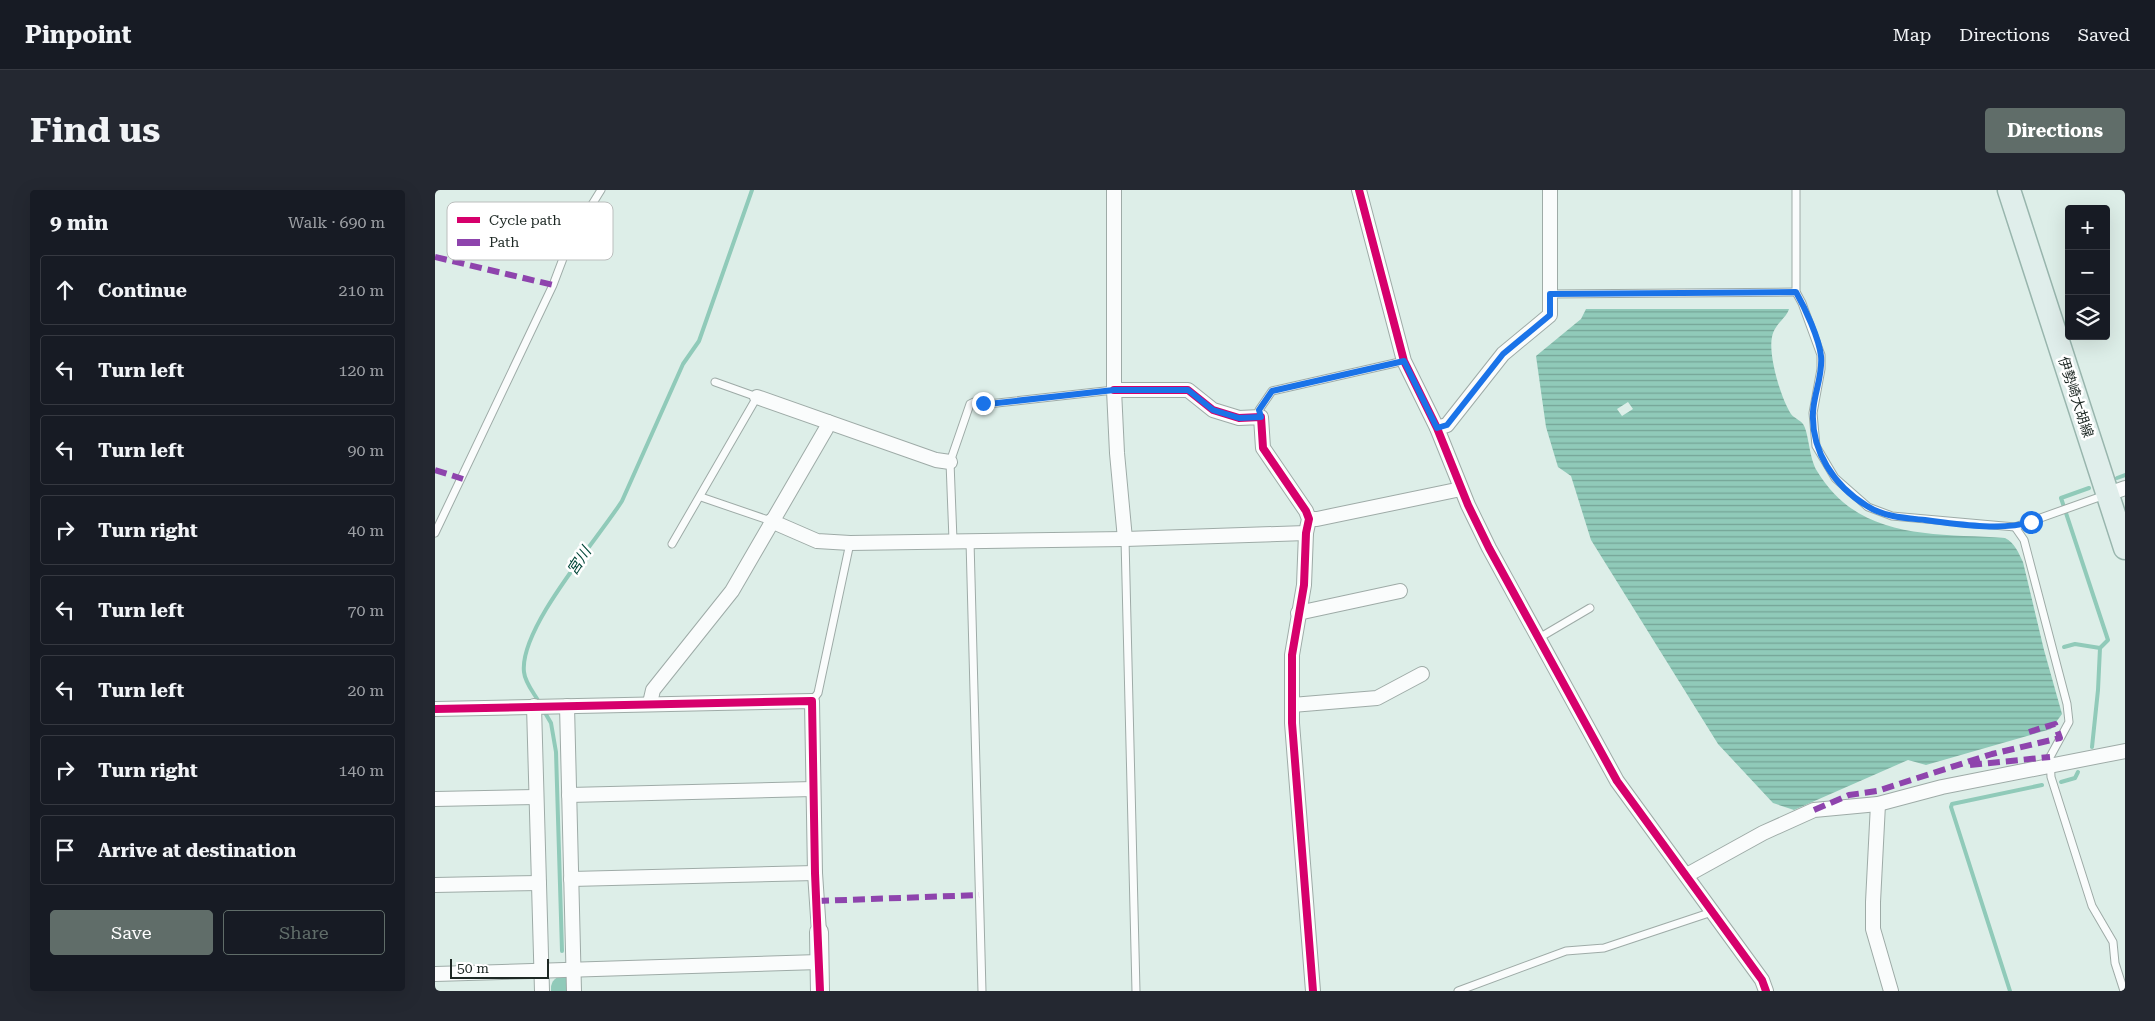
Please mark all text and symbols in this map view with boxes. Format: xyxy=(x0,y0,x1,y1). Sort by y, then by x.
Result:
text: Pinpoint xyxy=(25,21,131,49)
text: Map xyxy=(1893,24,1931,45)
text: Directions xyxy=(1959,24,2050,45)
text: Saved xyxy=(2078,24,2130,45)
button: Directions xyxy=(1985,108,2125,153)
text: Find us xyxy=(30,110,160,151)
legend xyxy=(447,202,613,260)
map controls xyxy=(2065,205,2110,340)
button: + xyxy=(2065,205,2110,250)
text: 9 min xyxy=(50,211,108,235)
text: Cycle path xyxy=(489,212,561,228)
text: Walk · 690 m xyxy=(288,213,385,232)
text: Path xyxy=(489,234,519,250)
button: − xyxy=(2065,250,2110,295)
icon: ahead xyxy=(51,276,79,304)
text: Continue xyxy=(98,279,187,302)
text: 210 m xyxy=(338,281,384,300)
button: layers xyxy=(2065,295,2110,340)
street label: 伊勢崎大胡線 xyxy=(2055,355,2097,439)
icon: left xyxy=(51,356,79,384)
text: Turn left xyxy=(98,359,184,382)
text: 120 m xyxy=(338,361,384,380)
route end xyxy=(972,392,995,415)
icon: left xyxy=(51,436,79,464)
text: Turn left xyxy=(98,439,184,462)
text: 90 m xyxy=(347,441,384,460)
route start xyxy=(2020,511,2043,534)
icon: right xyxy=(51,516,79,544)
text: Turn right xyxy=(98,519,198,542)
text: 40 m xyxy=(347,521,384,540)
water label: 宮川 xyxy=(563,542,596,578)
icon: left xyxy=(51,596,79,624)
text: Turn left xyxy=(98,599,184,622)
text: 70 m xyxy=(347,601,384,620)
icon: left xyxy=(51,676,79,704)
text: Turn left xyxy=(98,679,184,702)
text: 20 m xyxy=(347,681,384,700)
icon: right xyxy=(51,756,79,784)
text: Turn right xyxy=(98,759,198,782)
text: 140 m xyxy=(338,761,384,780)
icon: arrive xyxy=(51,836,79,864)
text: Arrive at destination xyxy=(98,839,296,862)
button: Save xyxy=(50,910,213,955)
button: Share xyxy=(223,910,385,955)
scale bar xyxy=(450,956,549,979)
text: 50 m xyxy=(457,960,489,976)

